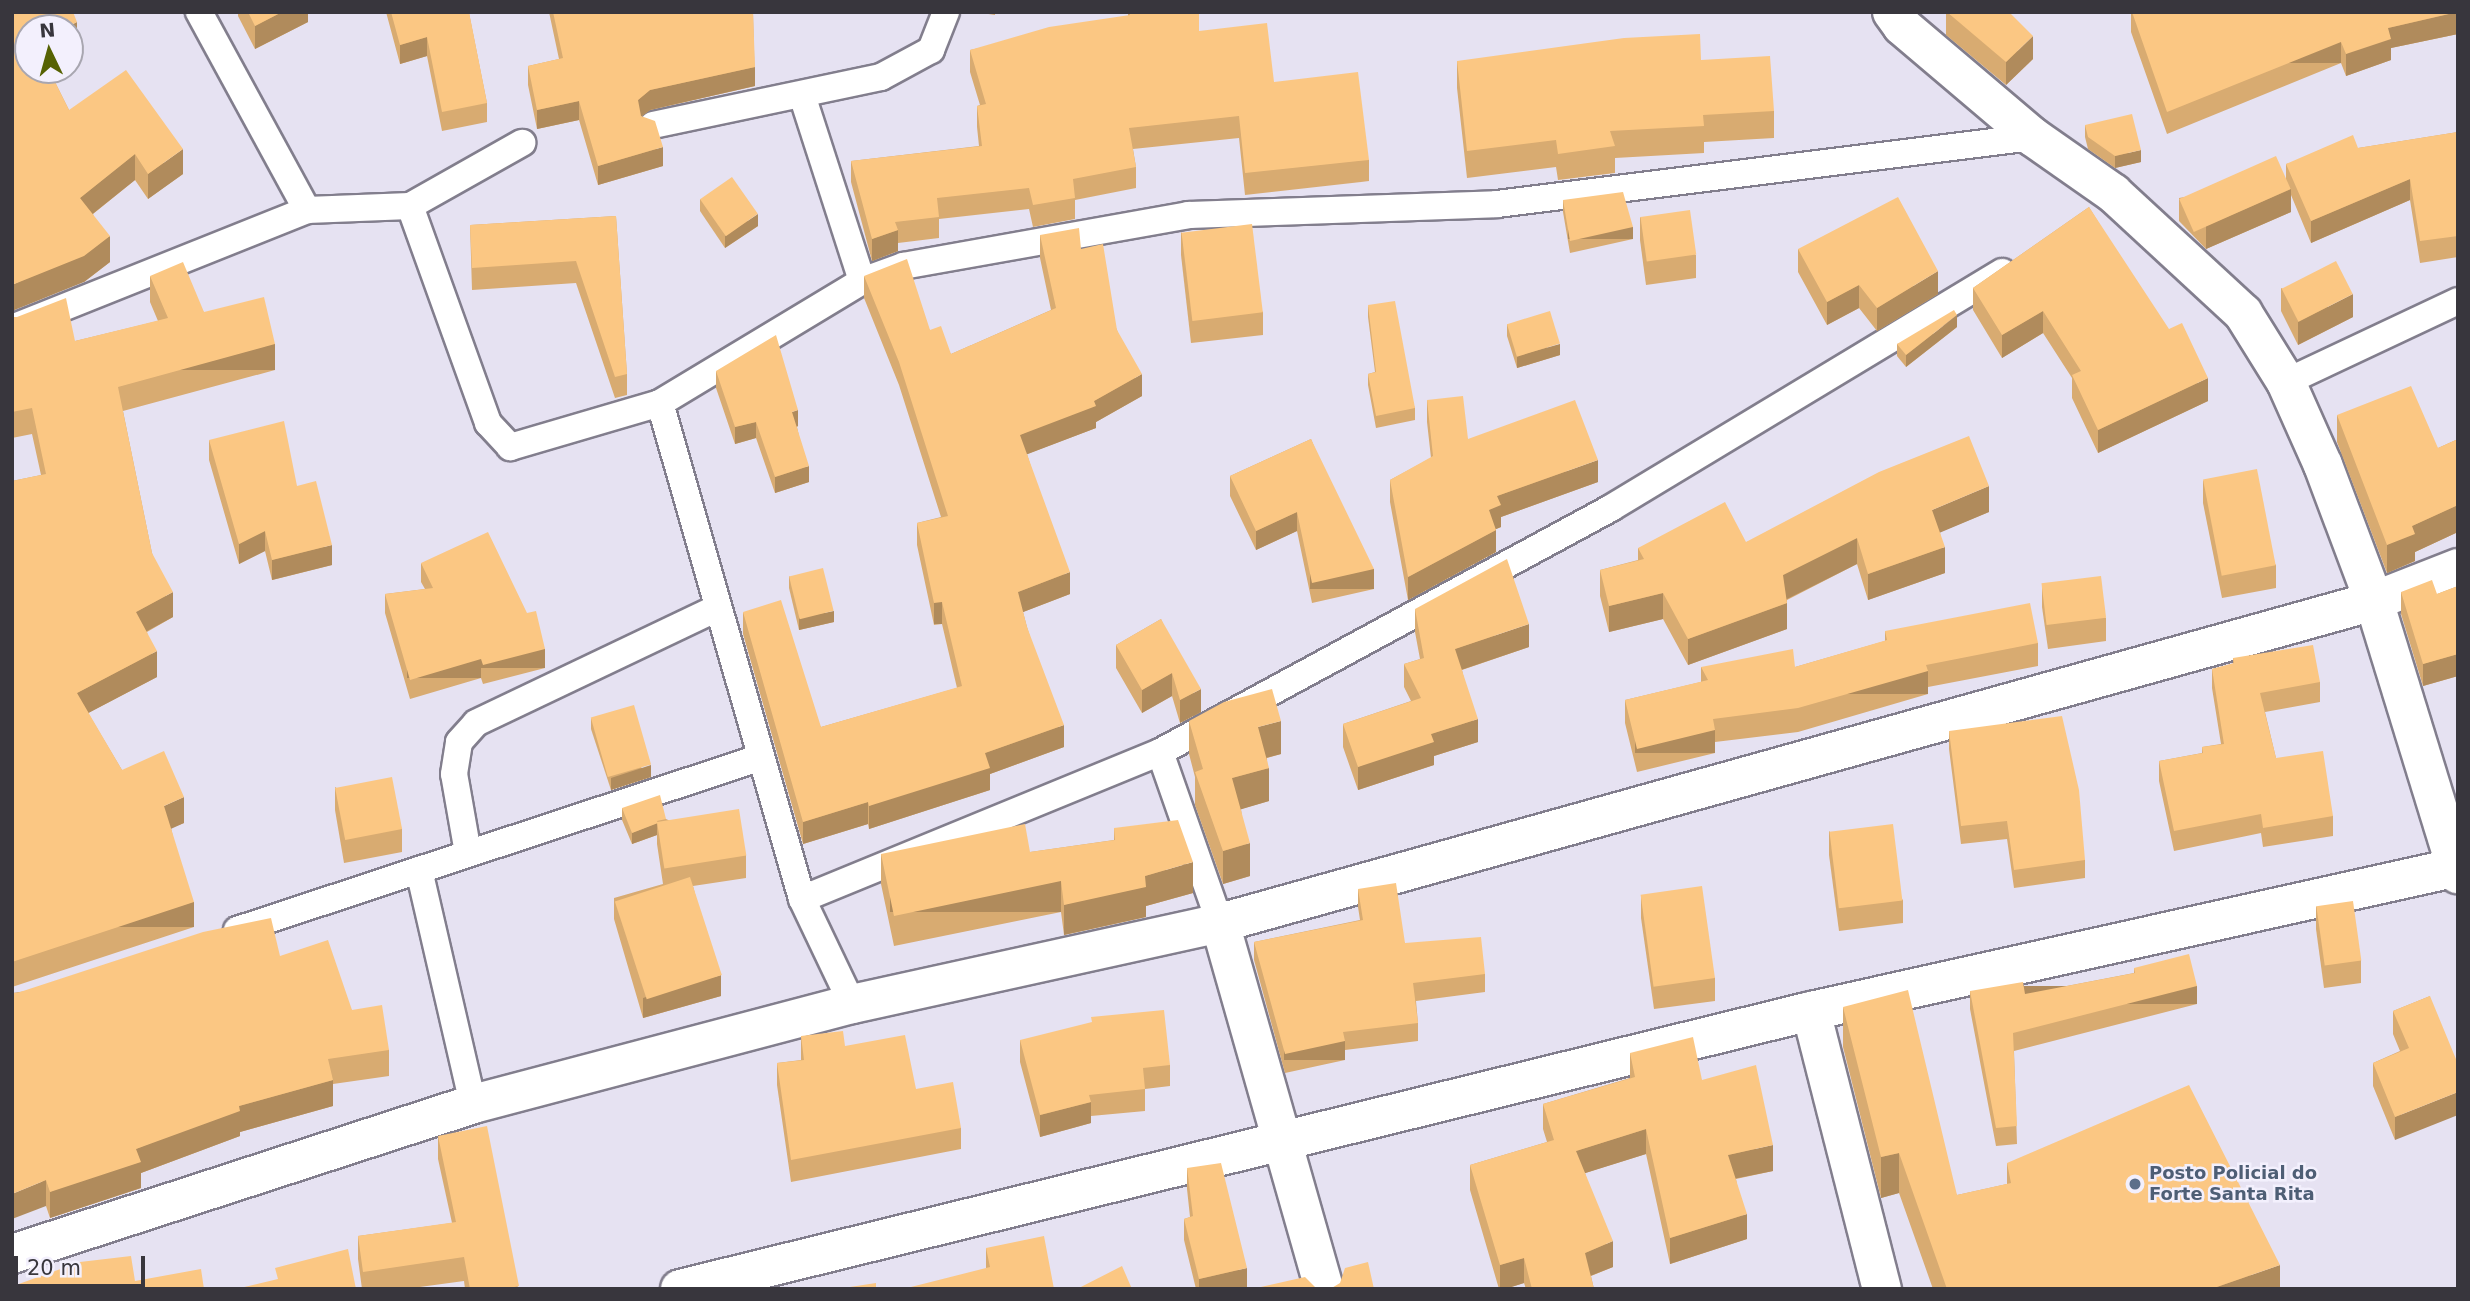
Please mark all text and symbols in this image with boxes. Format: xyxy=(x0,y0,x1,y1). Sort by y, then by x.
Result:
north arrow xyxy=(14,14,84,84)
text: N xyxy=(38,18,56,42)
place label: Posto Policial do Forte Santa Rita xyxy=(2149,1163,2317,1206)
marker: Posto Policial do Forte Santa Rita xyxy=(2127,1176,2143,1192)
scale bar xyxy=(18,1242,149,1286)
text: 20 m xyxy=(27,1256,81,1280)

